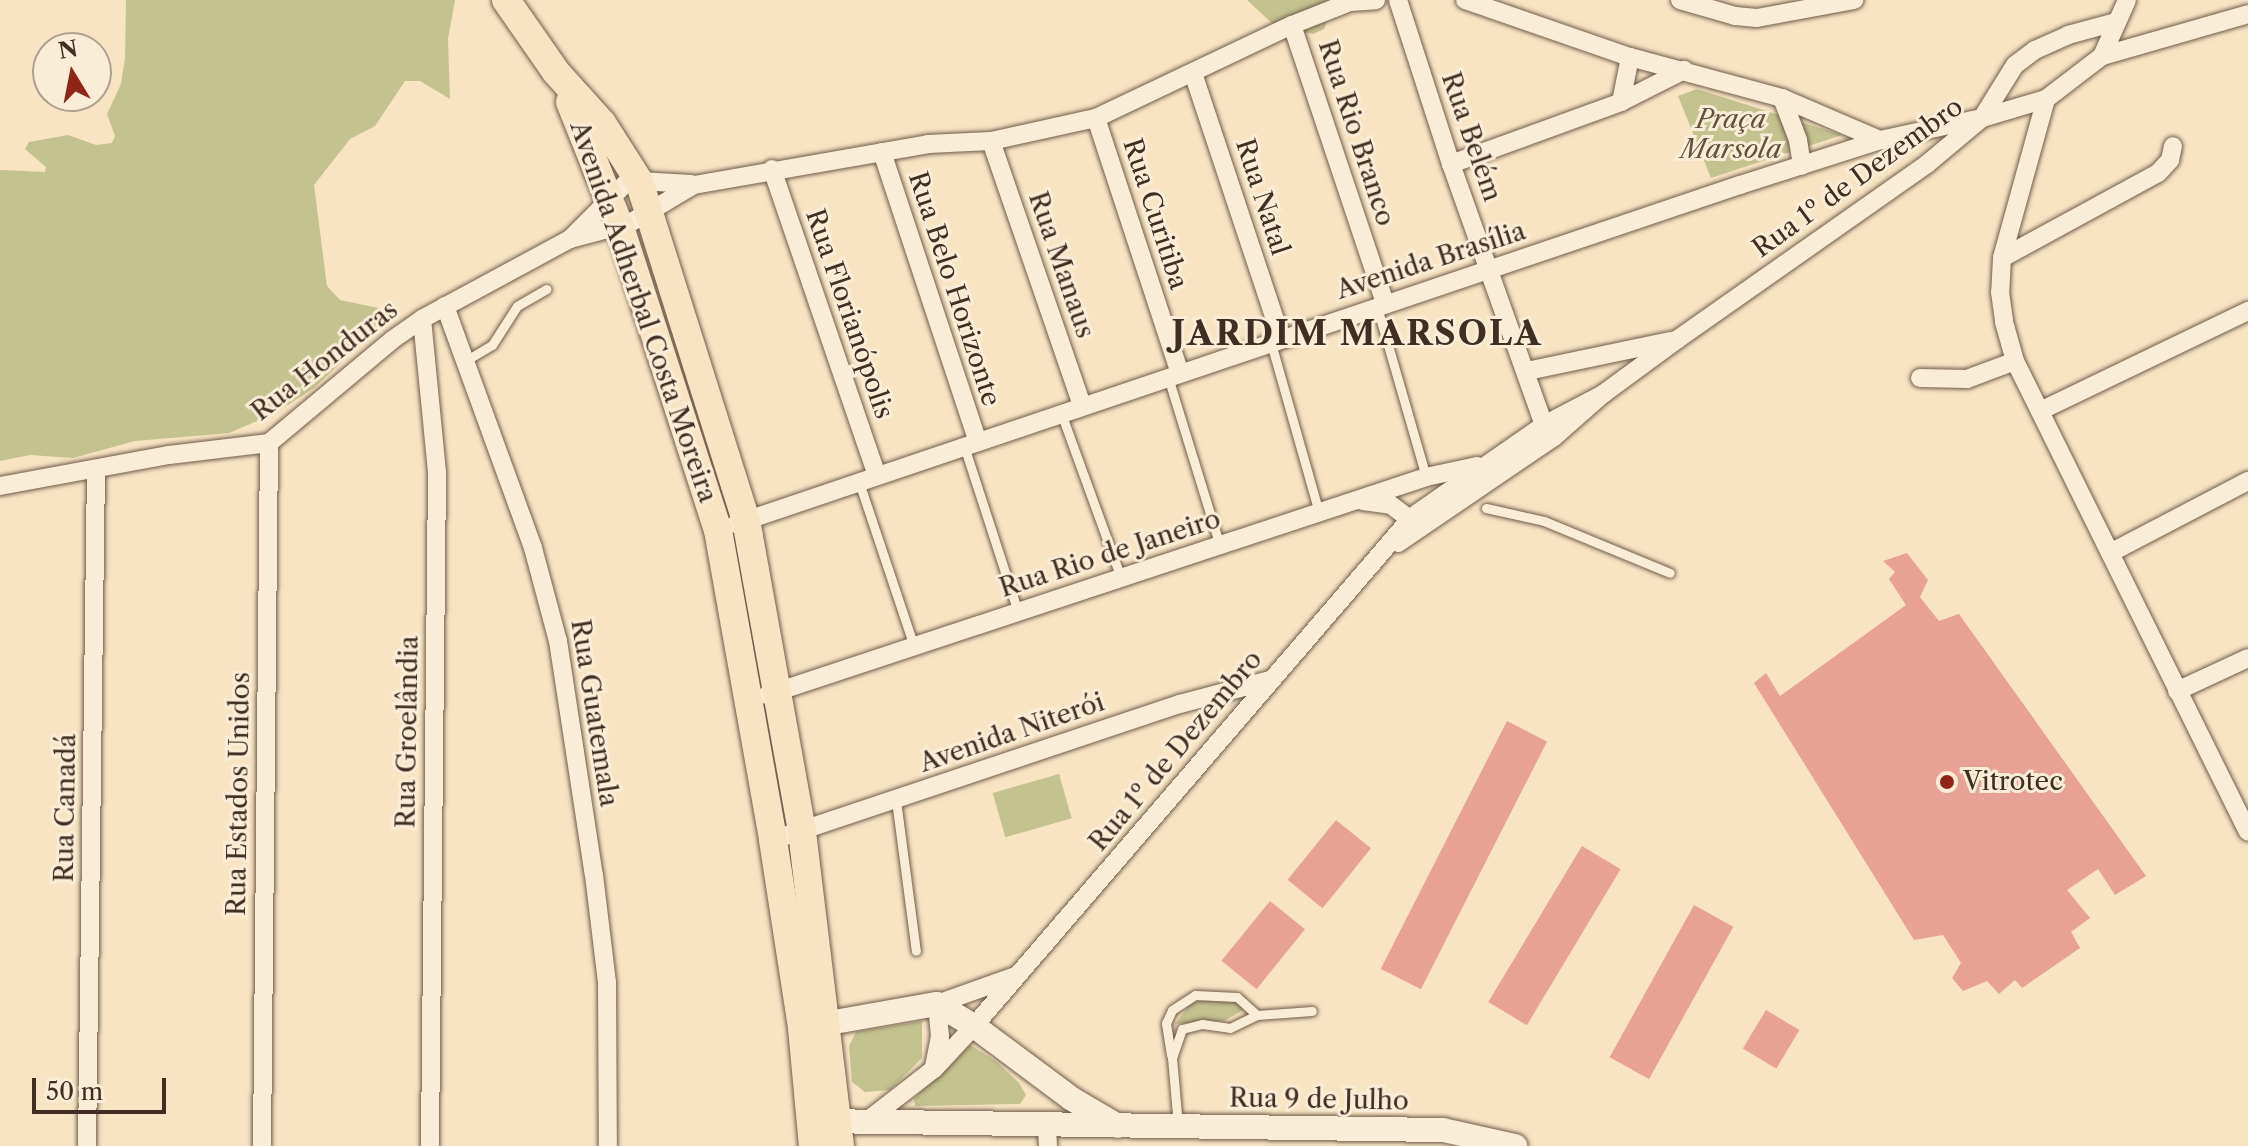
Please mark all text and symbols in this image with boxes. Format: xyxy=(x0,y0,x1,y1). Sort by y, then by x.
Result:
north arrow xyxy=(32,32,112,112)
text: N xyxy=(56,35,80,65)
street label: Rua Rio Branco xyxy=(1311,36,1401,230)
street label: Rua Belém xyxy=(1434,68,1508,206)
street label: Rua 1º de Dezembro xyxy=(1747,91,1969,265)
park label: Praça Marsola xyxy=(1681,104,1781,166)
street label: Avenida Adherbal Costa Moreira xyxy=(563,116,723,508)
street label: Rua Curitiba xyxy=(1116,134,1194,294)
street label: Rua Natal xyxy=(1228,135,1296,259)
street label: Rua Belo Horizonte xyxy=(901,168,1007,410)
street label: Rua Manaus xyxy=(1021,188,1101,342)
street label: Rua Florianópolis xyxy=(798,205,900,423)
street label: Avenida Brasília xyxy=(1332,216,1530,306)
street label: Rua Honduras xyxy=(246,294,404,428)
district label: JARDIM MARSOLA xyxy=(1172,314,1542,354)
street label: Rua Rio de Janeiro xyxy=(995,504,1225,604)
street label: Rua Guatemala xyxy=(564,617,624,809)
street label: Rua Groelândia xyxy=(391,635,425,829)
street label: Rua 1º de Dezembro xyxy=(1083,644,1269,858)
street label: Rua Estados Unidos xyxy=(221,672,257,916)
street label: Avenida Niterói xyxy=(915,687,1109,779)
street label: Rua Canadá xyxy=(49,733,83,883)
place label: Vitrotec xyxy=(1963,766,2063,798)
marker: Vitrotec xyxy=(1938,773,1956,791)
scale bar xyxy=(36,1062,170,1112)
text: 50 m xyxy=(46,1077,103,1106)
street label: Rua 9 de Julho xyxy=(1229,1083,1409,1117)

